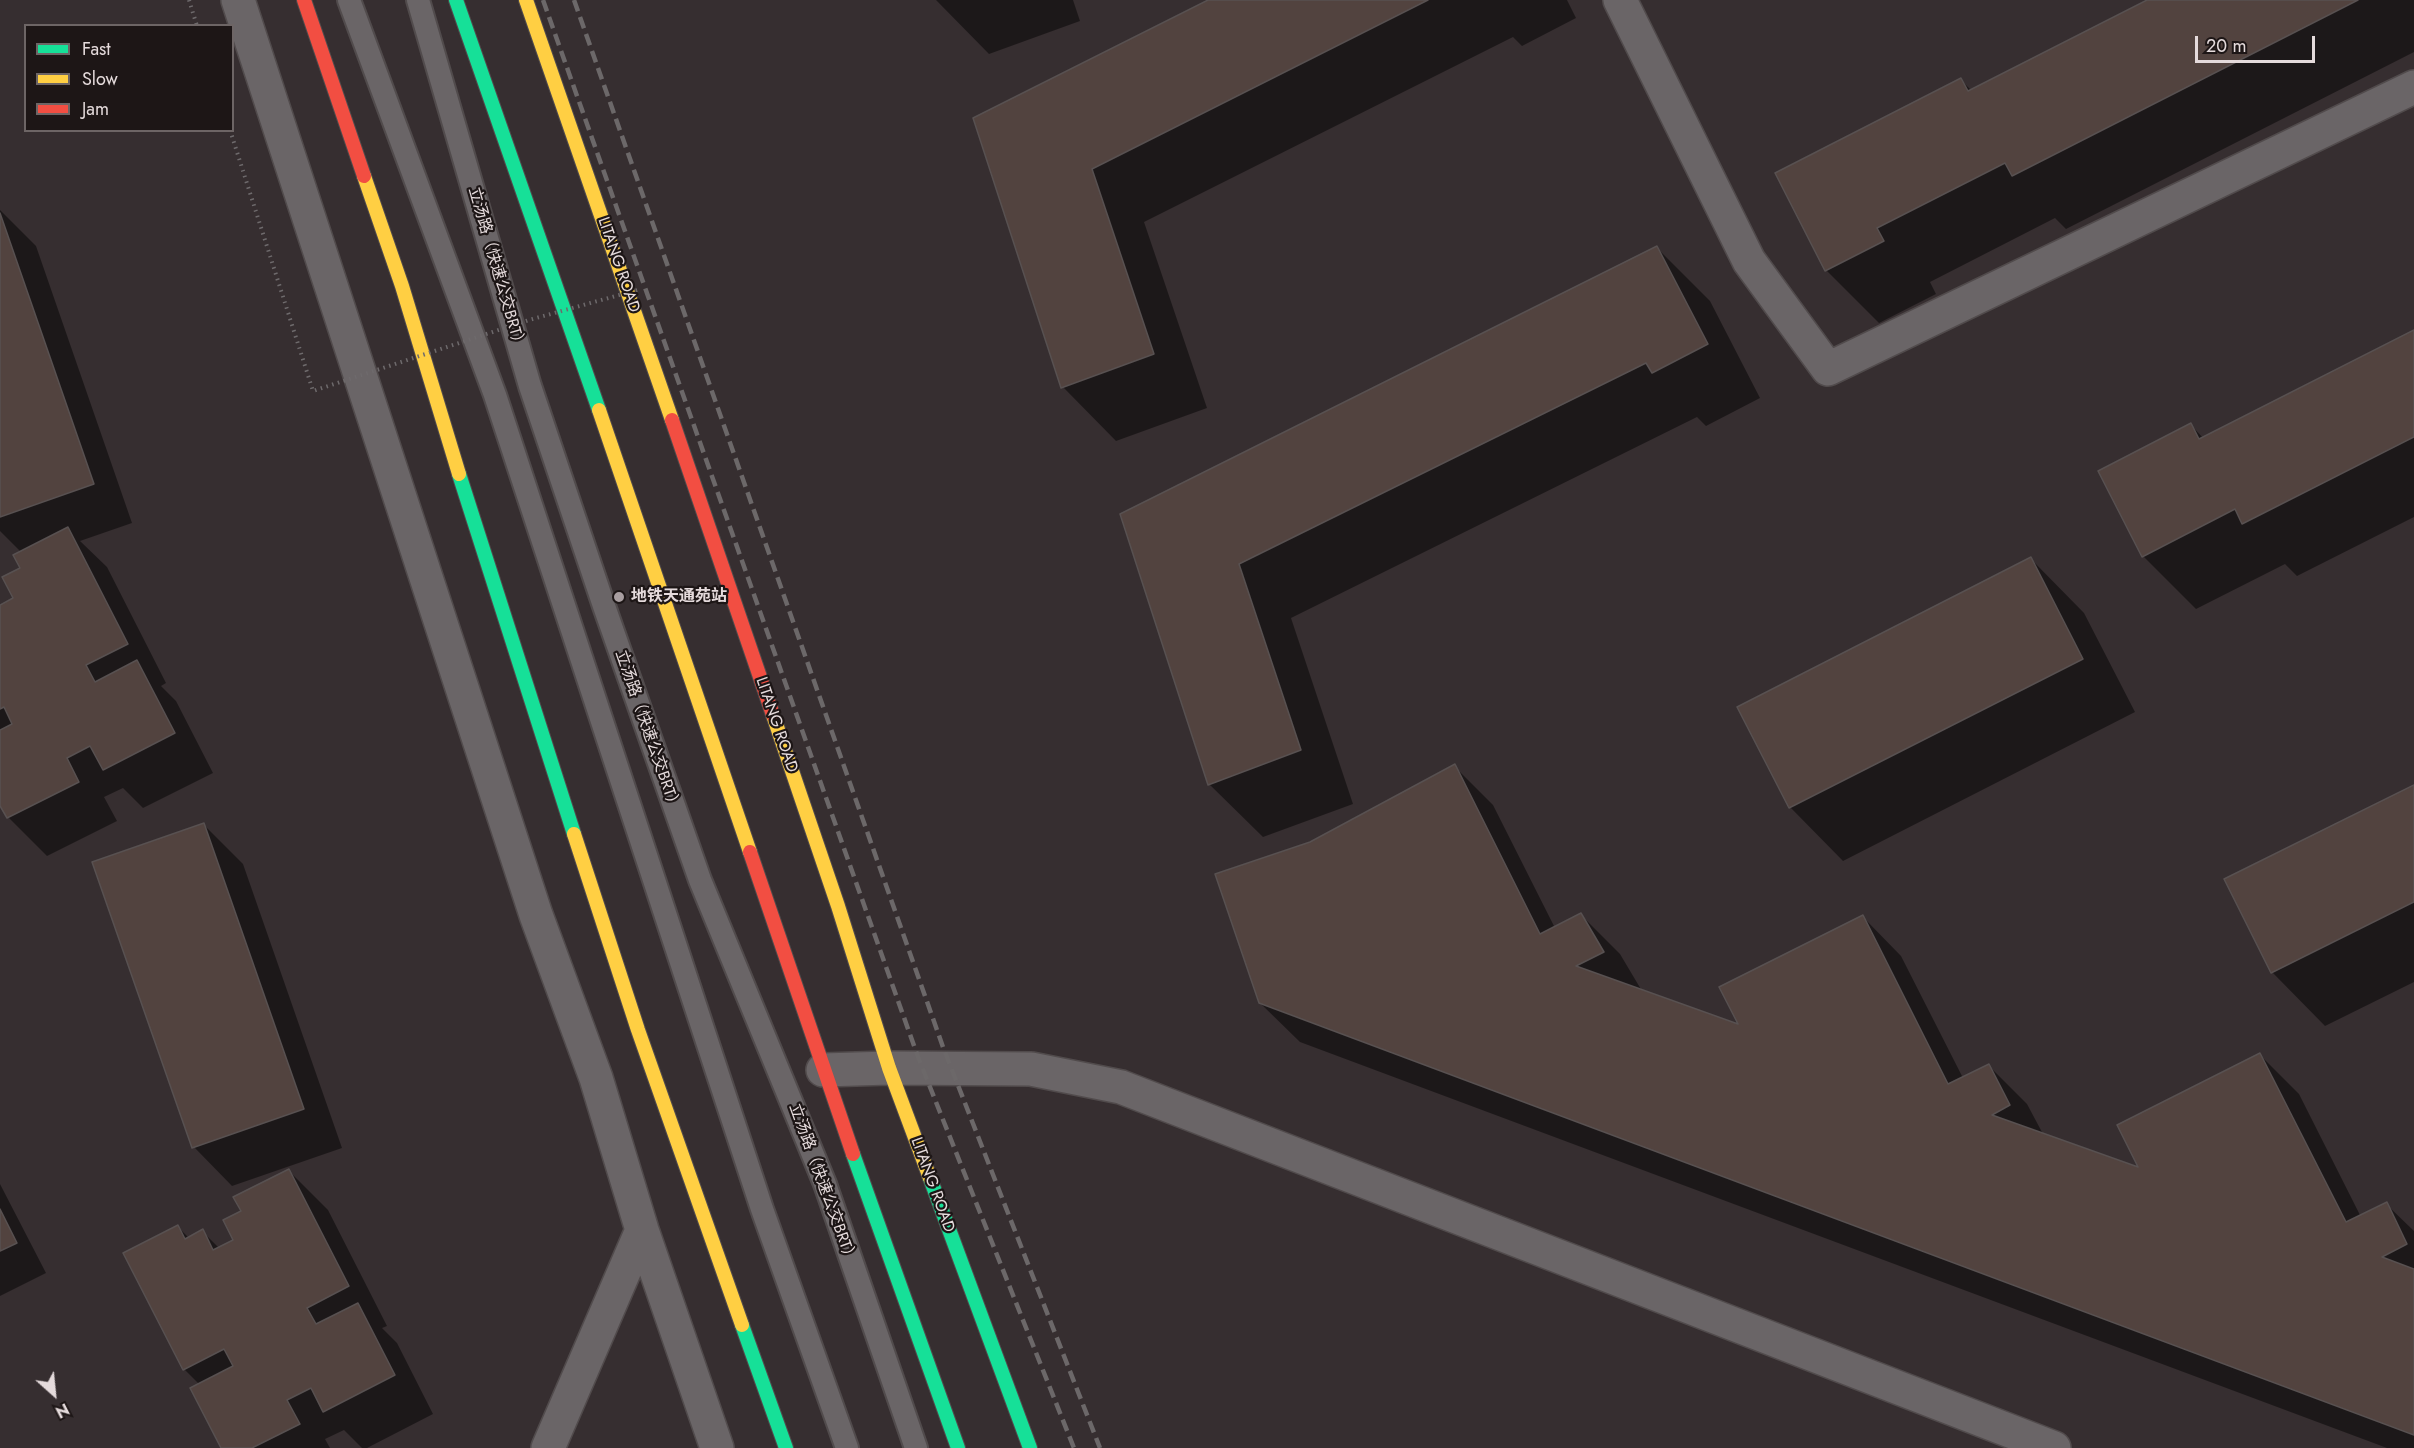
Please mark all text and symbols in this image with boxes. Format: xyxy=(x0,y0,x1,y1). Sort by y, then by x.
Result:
legend xyxy=(24,24,234,132)
scale bar xyxy=(2198,24,2318,62)
text: 20 m xyxy=(2206,33,2246,59)
text: Fast xyxy=(82,36,111,62)
text: Slow xyxy=(82,66,118,92)
text: Jam xyxy=(82,96,109,122)
street label: 立汤路（快速公交BRT） xyxy=(463,185,529,353)
street label: LITANG ROAD xyxy=(593,215,643,315)
place label: 地铁天通苑站 xyxy=(631,587,727,607)
marker: 地铁天通苑站 xyxy=(612,590,626,604)
street label: 立汤路（快速公交BRT） xyxy=(610,648,684,814)
street label: LITANG ROAD xyxy=(751,675,801,775)
street label: 立汤路（快速公交BRT） xyxy=(784,1101,860,1267)
street label: LITANG ROAD xyxy=(906,1135,958,1235)
north arrow xyxy=(24,1364,84,1424)
text: N xyxy=(52,1397,73,1424)

